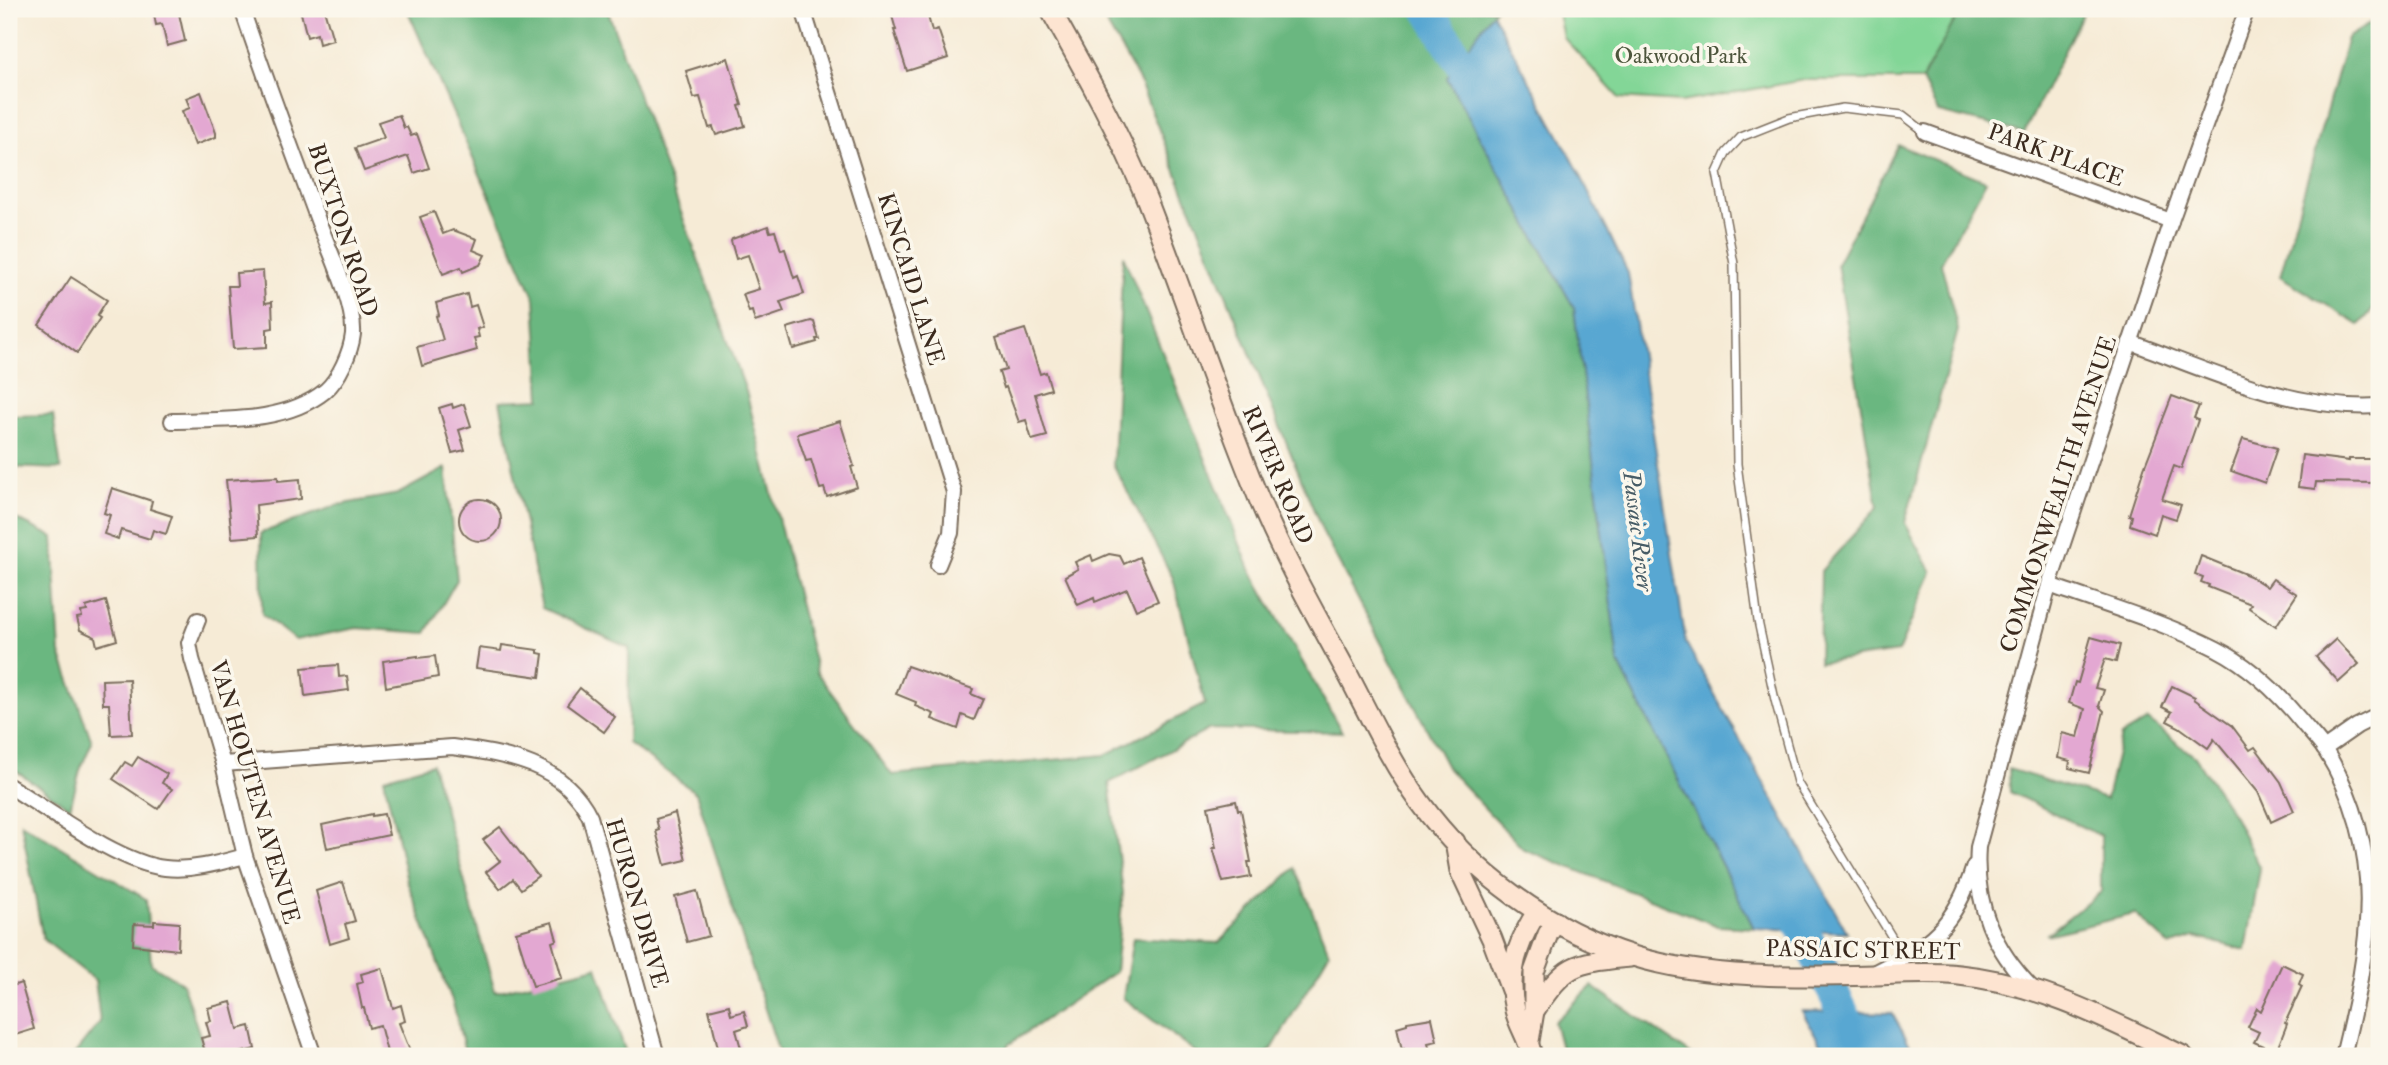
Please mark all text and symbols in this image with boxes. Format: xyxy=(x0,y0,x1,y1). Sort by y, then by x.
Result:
park label: Oakwood Park xyxy=(1614,41,1748,70)
street label: PARK PLACE xyxy=(1984,117,2128,193)
street label: BUXTON ROAD xyxy=(301,140,385,320)
street label: KINCAID LANE xyxy=(871,189,951,369)
street label: COMMONWEALTH AVENUE xyxy=(1993,332,2123,656)
street label: RIVER ROAD xyxy=(1236,401,1320,549)
water label: Passaic River xyxy=(1615,468,1661,594)
street label: VAN HOUTEN AVENUE xyxy=(203,657,307,927)
street label: HURON DRIVE xyxy=(599,815,675,991)
street label: PASSAIC STREET xyxy=(1765,934,1961,966)

